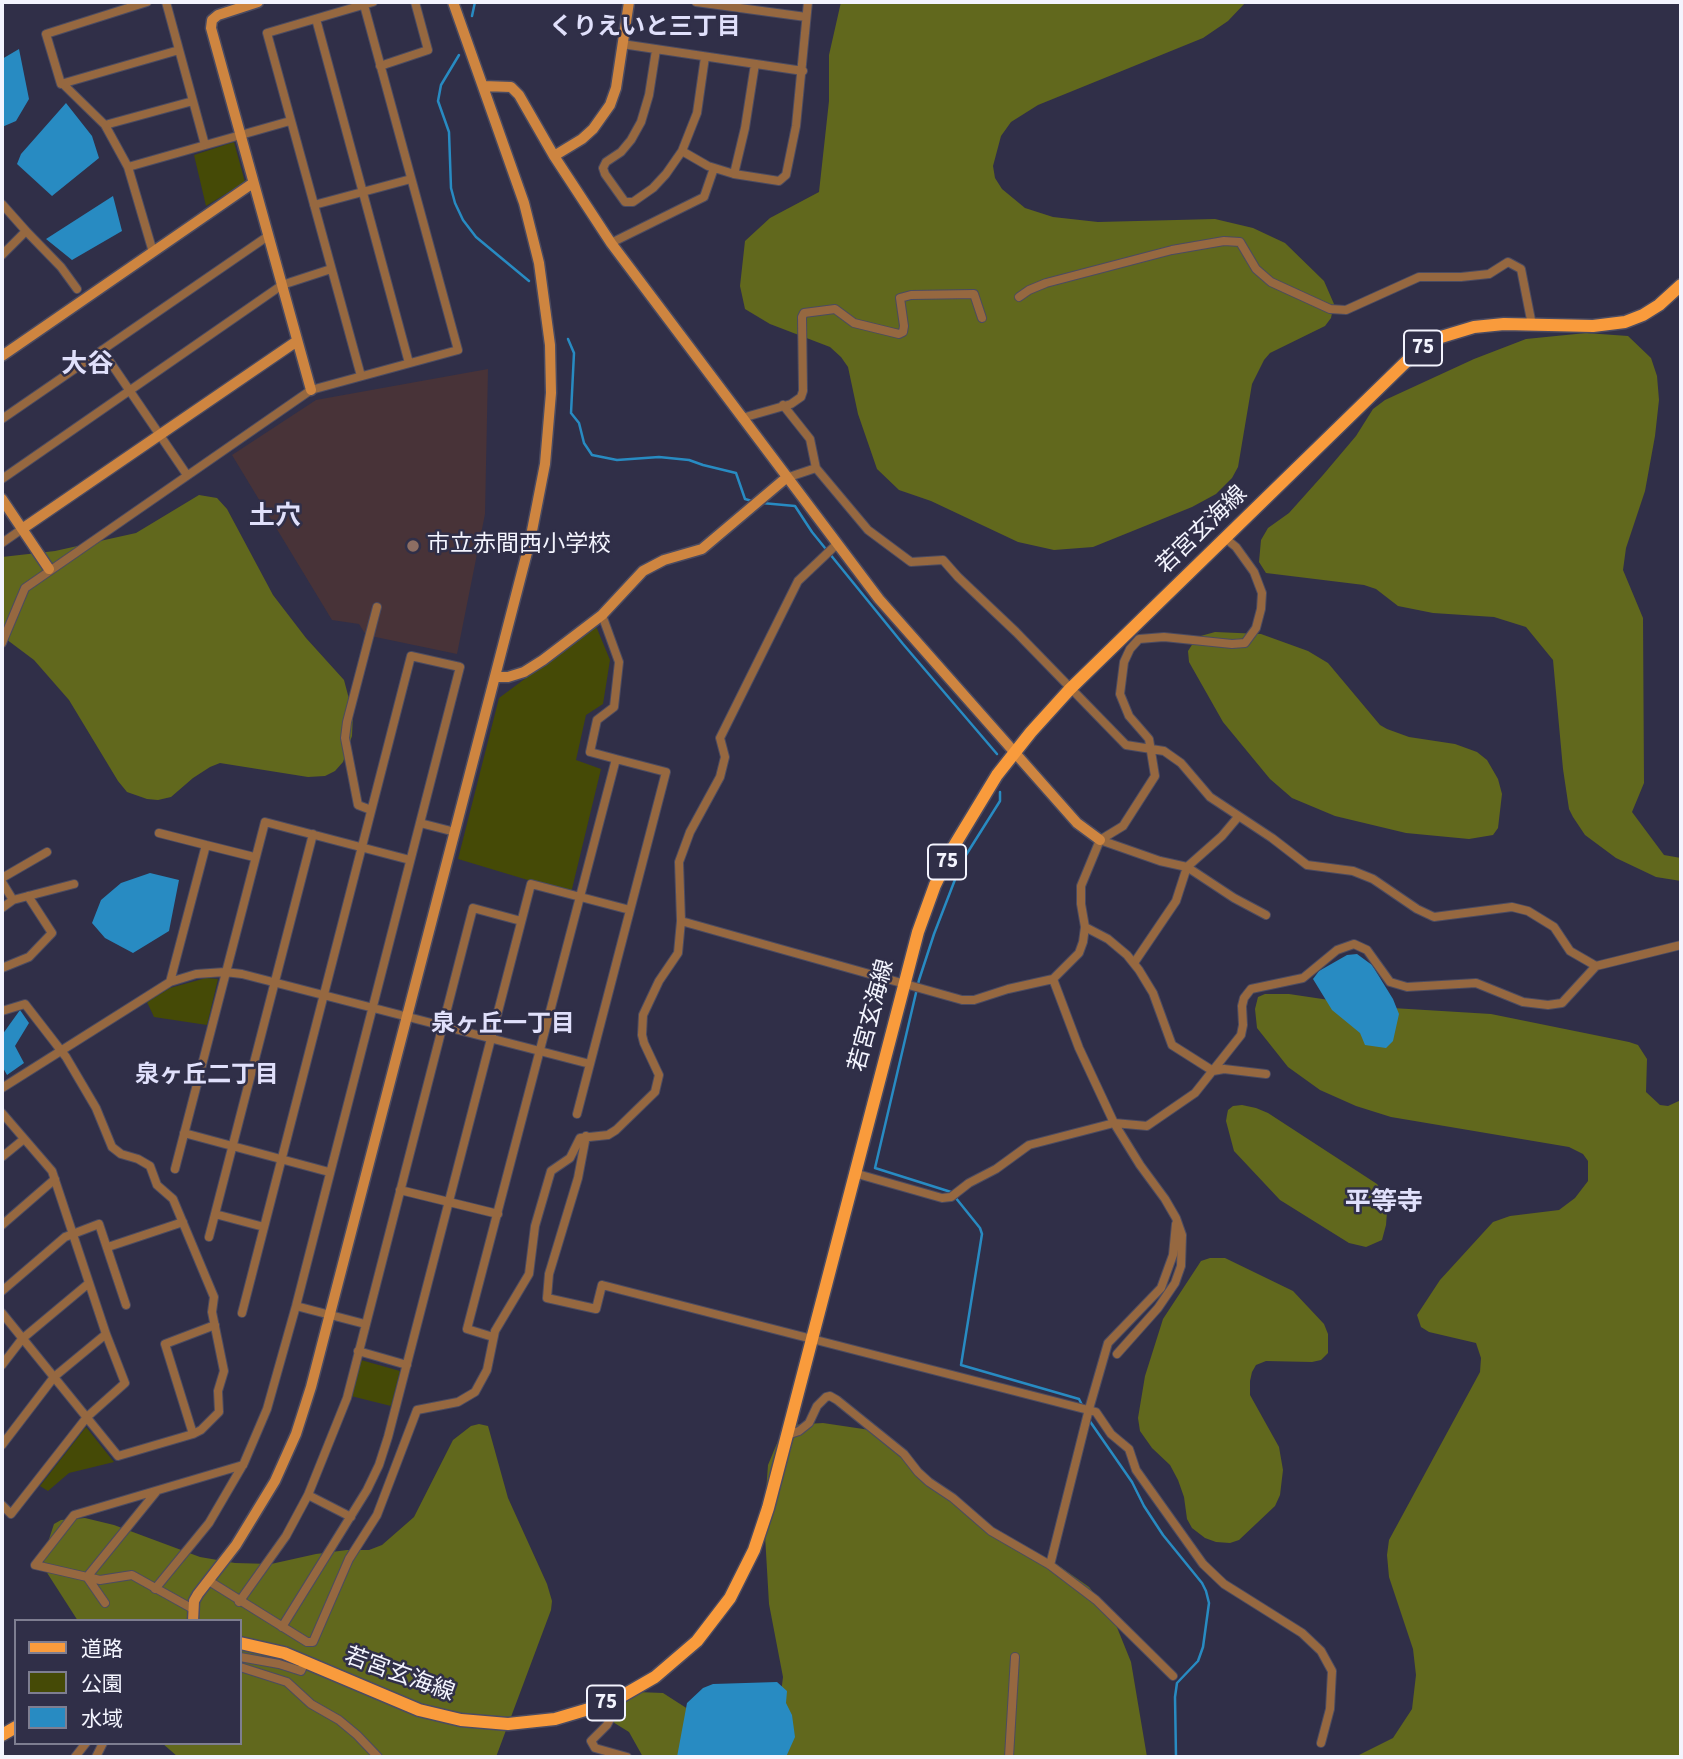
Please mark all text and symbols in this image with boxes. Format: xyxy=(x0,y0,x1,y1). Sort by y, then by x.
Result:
district label: くりえいと三丁目 xyxy=(549,15,741,43)
road number: 75 xyxy=(1404,330,1442,366)
district label: 大谷 xyxy=(61,350,113,382)
street label: 若宮玄海線 xyxy=(1152,481,1254,581)
district label: 土穴 xyxy=(249,502,301,534)
place label: 市立赤間西小学校 xyxy=(427,532,611,560)
marker: 市立赤間西小学校 xyxy=(405,538,421,554)
road number: 75 xyxy=(928,844,966,880)
street label: 若宮玄海線 xyxy=(845,957,901,1075)
district label: 泉ヶ丘一丁目 xyxy=(431,1012,575,1040)
district label: 泉ヶ丘二丁目 xyxy=(135,1063,279,1091)
district label: 平等寺 xyxy=(1345,1188,1423,1220)
legend xyxy=(14,1619,242,1745)
text: 道路 xyxy=(81,1634,123,1664)
street label: 若宮玄海線 xyxy=(340,1643,458,1709)
text: 公園 xyxy=(81,1669,123,1699)
road number: 75 xyxy=(587,1686,625,1720)
text: 水域 xyxy=(81,1704,123,1734)

